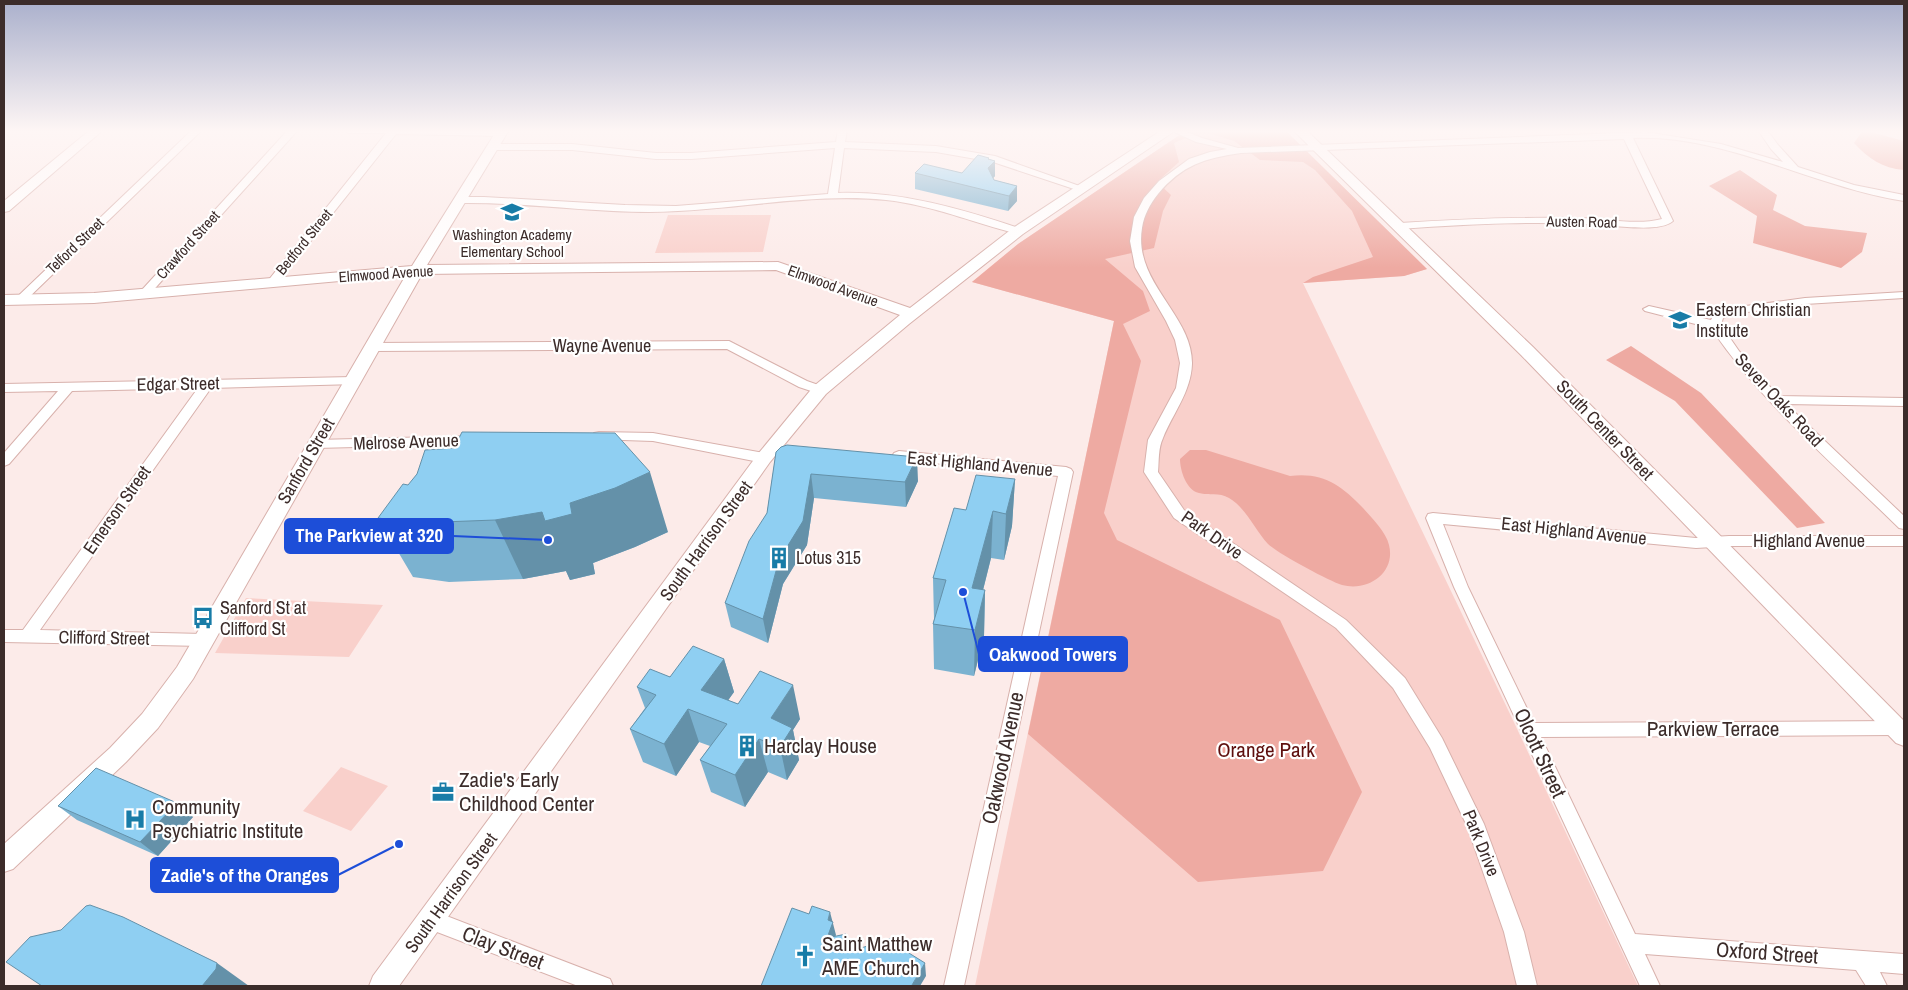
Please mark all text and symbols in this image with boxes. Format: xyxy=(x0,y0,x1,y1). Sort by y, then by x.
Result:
school or university icon: Washington Academy Elementary School xyxy=(499,199,525,225)
street label: Bedford Street xyxy=(270,204,337,279)
street label: Crawford Street xyxy=(151,205,225,284)
street label: Austen Road xyxy=(1545,210,1618,233)
street label: Telford Street xyxy=(41,212,109,279)
place label: Washington Academy Elementary School xyxy=(452,224,572,262)
street label: Elmwood Avenue xyxy=(785,259,881,312)
street label: Elmwood Avenue xyxy=(338,260,434,287)
place label: Eastern Christian Institute xyxy=(1696,297,1811,343)
school or university icon: Eastern Christian Institute xyxy=(1667,307,1693,333)
street label: Wayne Avenue xyxy=(553,333,651,358)
street label: Seven Oaks Road xyxy=(1729,347,1829,452)
street label: Edgar Street xyxy=(136,370,220,397)
street label: South Center Street xyxy=(1551,374,1660,485)
street label: Sanford Street xyxy=(271,413,340,508)
street label: Melrose Avenue xyxy=(353,427,459,456)
street label: East Highland Avenue xyxy=(906,445,1054,482)
street label: Emerson Street xyxy=(77,461,156,559)
street label: South Harrison Street xyxy=(654,476,758,606)
street label: Park Drive xyxy=(1177,504,1248,565)
street label: East Highland Avenue xyxy=(1500,510,1648,551)
callout: The Parkview at 320 xyxy=(285,519,453,553)
text: The Parkview at 320 xyxy=(295,522,443,548)
street label: Highland Avenue xyxy=(1753,528,1865,553)
building icon: Lotus 315 xyxy=(766,545,792,571)
place label: Lotus 315 xyxy=(796,545,861,570)
place label: Sanford St at Clifford St xyxy=(220,595,306,641)
bus stop icon: Sanford St at Clifford St xyxy=(190,605,216,631)
street label: Clifford Street xyxy=(58,624,150,651)
callout: Oakwood Towers xyxy=(979,637,1127,671)
text: Oakwood Towers xyxy=(989,641,1117,667)
street label: Oakwood Avenue xyxy=(974,689,1031,827)
street label: Olcott Street xyxy=(1507,703,1574,802)
street label: Parkview Terrace xyxy=(1647,714,1779,743)
place label: Harclay House xyxy=(764,731,877,760)
building icon: Harclay House xyxy=(734,733,760,759)
park label: Orange Park xyxy=(1217,735,1315,764)
place label: Zadie's Early Childhood Center xyxy=(459,765,594,818)
office icon: Zadie's Early Childhood Center xyxy=(430,779,456,805)
place label: Community Psychiatric Institute xyxy=(152,792,303,845)
hospital icon: Community Psychiatric Institute xyxy=(122,806,148,832)
street label: Park Drive xyxy=(1457,806,1506,880)
street label: South Harrison Street xyxy=(399,828,503,958)
callout: Zadie's of the Oranges xyxy=(151,858,338,892)
text: Zadie's of the Oranges xyxy=(161,862,329,888)
street label: Clay Street xyxy=(458,919,548,976)
place label: Saint Matthew AME Church xyxy=(821,929,933,982)
street label: Oxford Street xyxy=(1715,934,1819,971)
church icon: Saint Matthew AME Church xyxy=(792,943,818,969)

